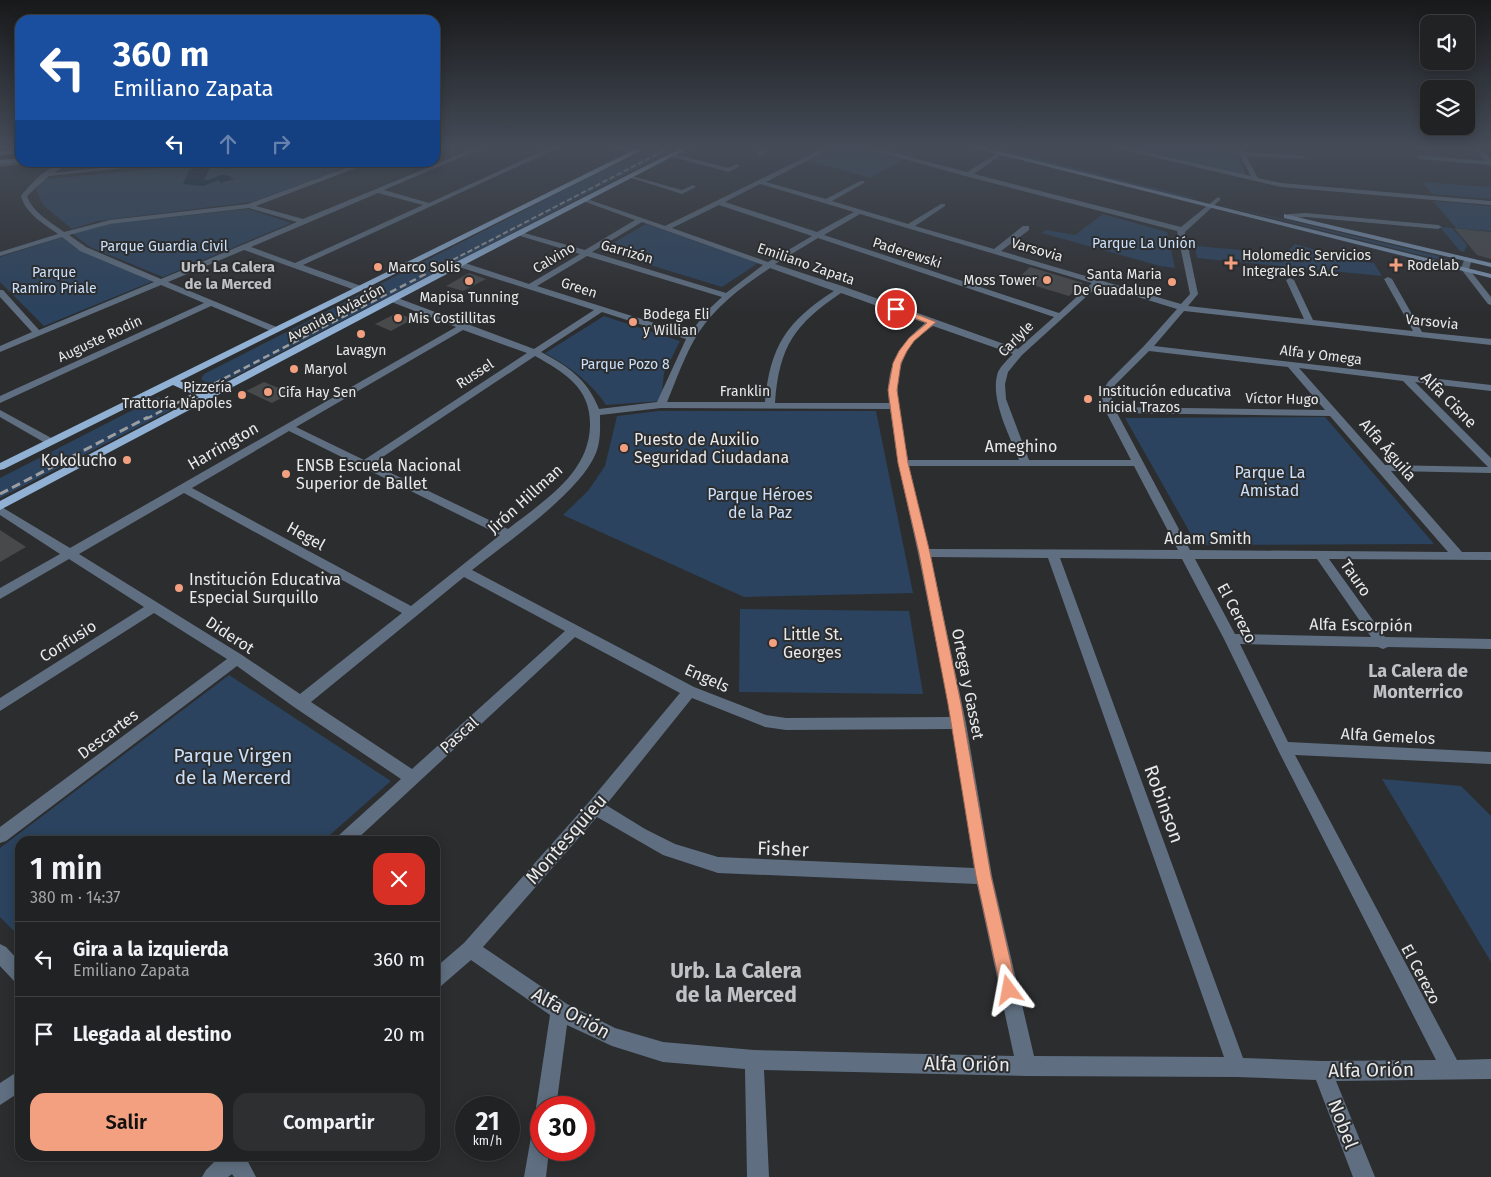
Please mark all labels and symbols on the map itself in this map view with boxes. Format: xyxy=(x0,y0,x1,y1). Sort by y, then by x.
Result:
street label: Paderewski xyxy=(870,234,944,272)
street label: Varsovia xyxy=(1009,235,1065,265)
park label: Parque La Unión xyxy=(1092,235,1196,252)
street label: Garrizón xyxy=(599,236,655,268)
park label: Parque Guardia Civil xyxy=(100,238,228,255)
street label: Calvino xyxy=(530,239,578,277)
street label: Emiliano Zapata xyxy=(755,239,857,289)
place label: Holomedic Servicios Integrales S.A.C xyxy=(1242,247,1372,280)
marker: Holomedic Servicios Integrales S.A.C xyxy=(1224,256,1238,270)
place label: Rodelab xyxy=(1407,257,1459,274)
district label: Urb. La Calera de la Merced xyxy=(181,258,275,293)
marker: Rodelab xyxy=(1389,258,1403,272)
place label: Marco Solis xyxy=(388,259,461,276)
marker: Marco Solis xyxy=(372,261,384,273)
park label: Parque Ramiro Priale xyxy=(11,264,97,297)
place label: Santa Maria De Guadalupe xyxy=(1073,266,1162,299)
place label: Moss Tower xyxy=(964,272,1038,289)
street label: Green xyxy=(559,274,599,302)
marker: Moss Tower xyxy=(1041,274,1053,286)
marker: Mapisa Tunning xyxy=(463,275,475,287)
marker: Santa Maria De Guadalupe xyxy=(1166,276,1178,288)
street label: Avenida Aviación xyxy=(284,280,388,346)
pin xyxy=(875,288,917,330)
place label: Mapisa Tunning xyxy=(419,289,519,306)
place label: Bodega Eli y Willian xyxy=(643,306,709,339)
place label: Mis Costillitas xyxy=(408,310,496,327)
street label: Varsovia xyxy=(1405,311,1459,333)
street label: Auguste Rodin xyxy=(55,312,145,366)
marker: Mis Costillitas xyxy=(392,312,404,324)
marker: Bodega Eli y Willian xyxy=(627,316,639,328)
street label: Carlyle xyxy=(995,318,1037,360)
marker: Lavagyn xyxy=(355,328,367,340)
place label: Lavagyn xyxy=(336,342,386,359)
street label: Alfa y Omega xyxy=(1279,342,1363,368)
street label: Russel xyxy=(453,356,497,392)
park label: Parque Pozo 8 xyxy=(580,356,670,373)
place label: Maryol xyxy=(304,361,347,378)
marker: Maryol xyxy=(288,363,300,375)
street label: Alfa Cisne xyxy=(1417,368,1481,432)
place label: Pizzería Trattoría Nápoles xyxy=(122,379,232,412)
street label: Franklin xyxy=(720,383,770,400)
place label: Institución educativa inicial Trazos xyxy=(1098,383,1231,416)
place label: Cifa Hay Sen xyxy=(278,384,356,401)
marker: Cifa Hay Sen xyxy=(262,386,274,398)
marker: Pizzería Trattoría Nápoles xyxy=(236,389,248,401)
street label: Víctor Hugo xyxy=(1245,390,1319,408)
marker: Institución educativa inicial Trazos xyxy=(1082,393,1094,405)
street label: Alfa Águila xyxy=(1356,414,1421,485)
street label: Harrington xyxy=(184,418,262,474)
place label: Puesto de Auxilio Seguridad Ciudadana xyxy=(634,430,789,467)
street label: Ameghino xyxy=(985,437,1057,456)
marker: Puesto de Auxilio Seguridad Ciudadana xyxy=(618,442,630,454)
place label: Kokolucho xyxy=(41,451,117,470)
marker: Kokolucho xyxy=(121,454,133,466)
place label: ENSB Escuela Nacional Superior de Ballet xyxy=(296,456,461,493)
street label: Jirón Hillman xyxy=(483,460,567,538)
park label: Parque La Amistad xyxy=(1234,463,1306,500)
marker: ENSB Escuela Nacional Superior de Ballet xyxy=(280,468,292,480)
park label: Parque Héroes de la Paz xyxy=(707,485,813,522)
street label: Hegel xyxy=(283,518,329,554)
street label: Adam Smith xyxy=(1164,529,1252,548)
street label: Tauro xyxy=(1337,556,1375,600)
place label: Institución Educativa Especial Surquillo xyxy=(189,570,341,607)
street label: El Cerezo xyxy=(1213,580,1261,646)
marker: Institución Educativa Especial Surquillo xyxy=(173,582,185,594)
street label: Diderot xyxy=(202,612,258,658)
street label: Alfa Escorpión xyxy=(1309,615,1413,635)
street label: Confusio xyxy=(36,616,100,666)
place label: Little St. Georges xyxy=(783,625,843,662)
street label: Ortega y Gasset xyxy=(948,627,988,741)
marker: Little St. Georges xyxy=(767,637,779,649)
street label: Engels xyxy=(682,660,732,696)
district label: La Calera de Monterrico xyxy=(1368,660,1468,703)
street label: Descartes xyxy=(74,705,142,763)
street label: Pascal xyxy=(436,713,482,757)
street label: Alfa Gemelos xyxy=(1340,724,1436,748)
park label: Parque Virgen de la Mercerd xyxy=(174,744,292,789)
street label: Robinson xyxy=(1139,762,1189,846)
street label: Montesquieu xyxy=(521,789,611,889)
street label: Fisher xyxy=(757,837,810,861)
street label: El Cerezo xyxy=(1397,941,1445,1007)
district label: Urb. La Calera de la Merced xyxy=(670,958,802,1008)
position arrow xyxy=(982,963,1034,1015)
street label: Alfa Orión xyxy=(528,982,614,1044)
street label: Alfa Orión xyxy=(924,1052,1010,1076)
street label: Alfa Orión xyxy=(1328,1058,1414,1082)
speed limit sign: 30 xyxy=(530,1096,595,1161)
street label: Nobel xyxy=(1323,1096,1363,1152)

